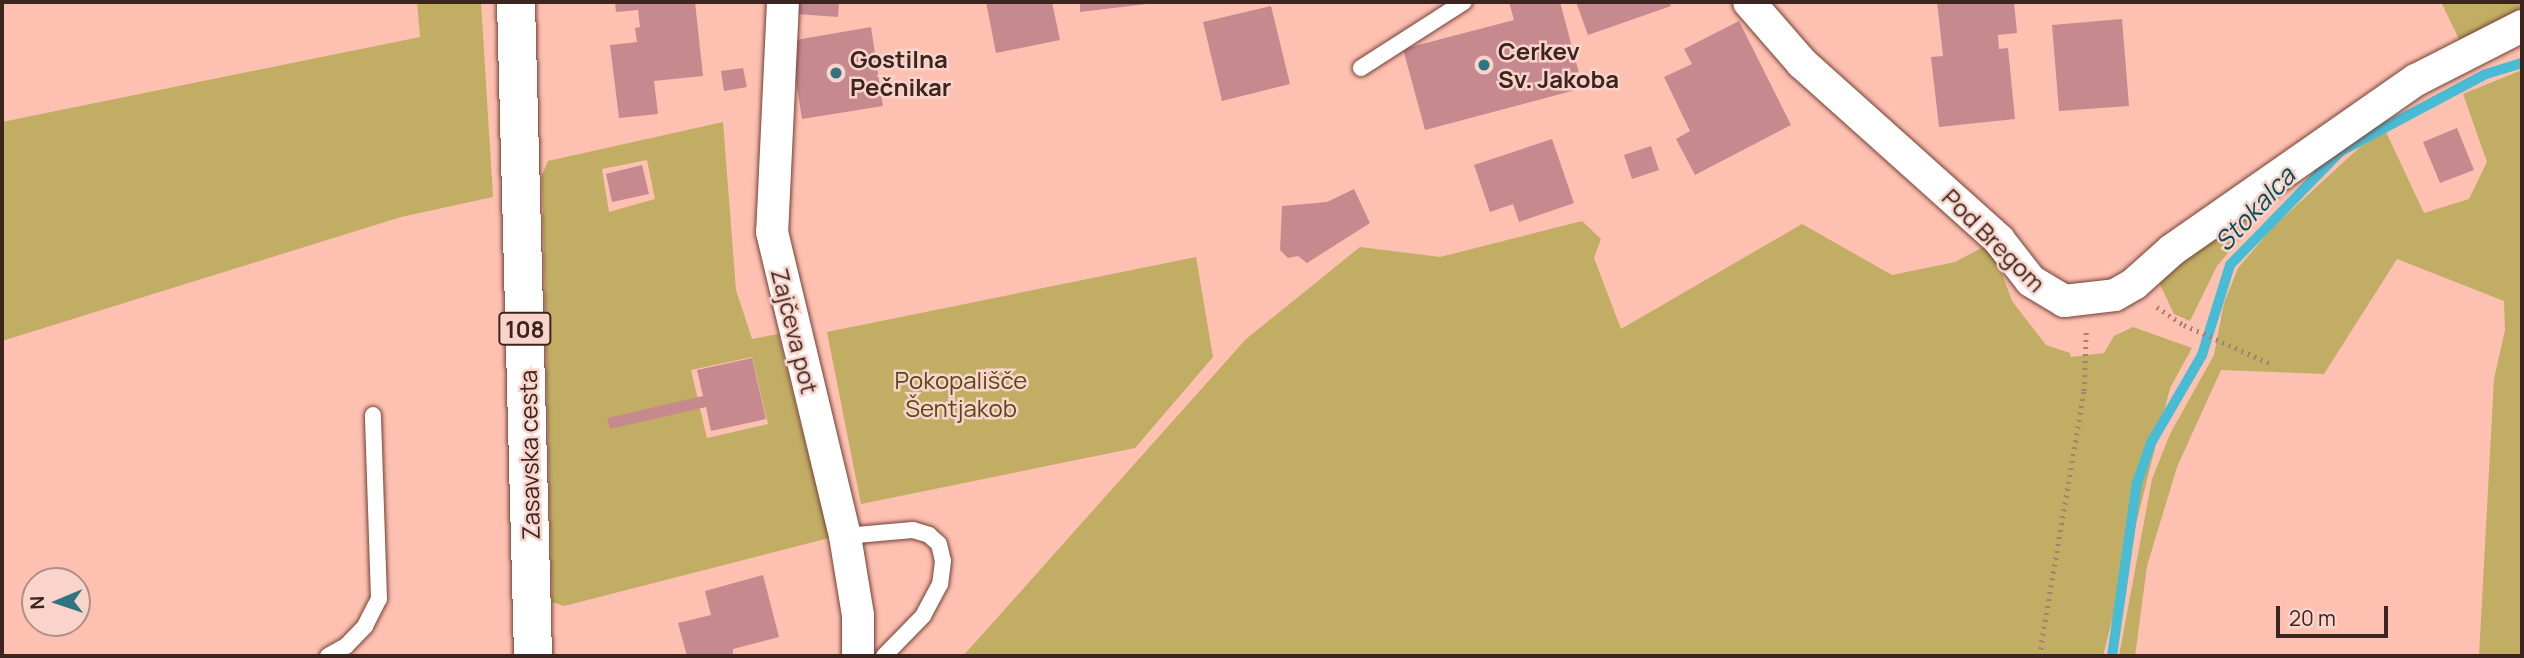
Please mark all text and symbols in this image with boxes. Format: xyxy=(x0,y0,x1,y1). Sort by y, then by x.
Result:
place label: Cerkev Sv. Jakoba xyxy=(1498,37,1619,93)
place label: Gostilna Pečnikar xyxy=(850,45,951,101)
marker: Cerkev Sv. Jakoba xyxy=(1476,57,1492,73)
marker: Gostilna Pečnikar xyxy=(828,65,844,81)
water label: Stokalca xyxy=(2208,161,2302,257)
street label: Pod Bregom xyxy=(1937,183,2051,297)
street label: Zajčeva pot xyxy=(766,265,824,397)
road number: 108 xyxy=(497,310,553,348)
park label: Pokopališče Šentjakob xyxy=(895,366,1027,422)
street label: Zasavska cesta xyxy=(513,370,545,540)
north arrow xyxy=(21,567,91,637)
scale bar xyxy=(2279,592,2391,636)
text: N xyxy=(24,595,50,610)
text: 20 m xyxy=(2289,604,2336,632)

